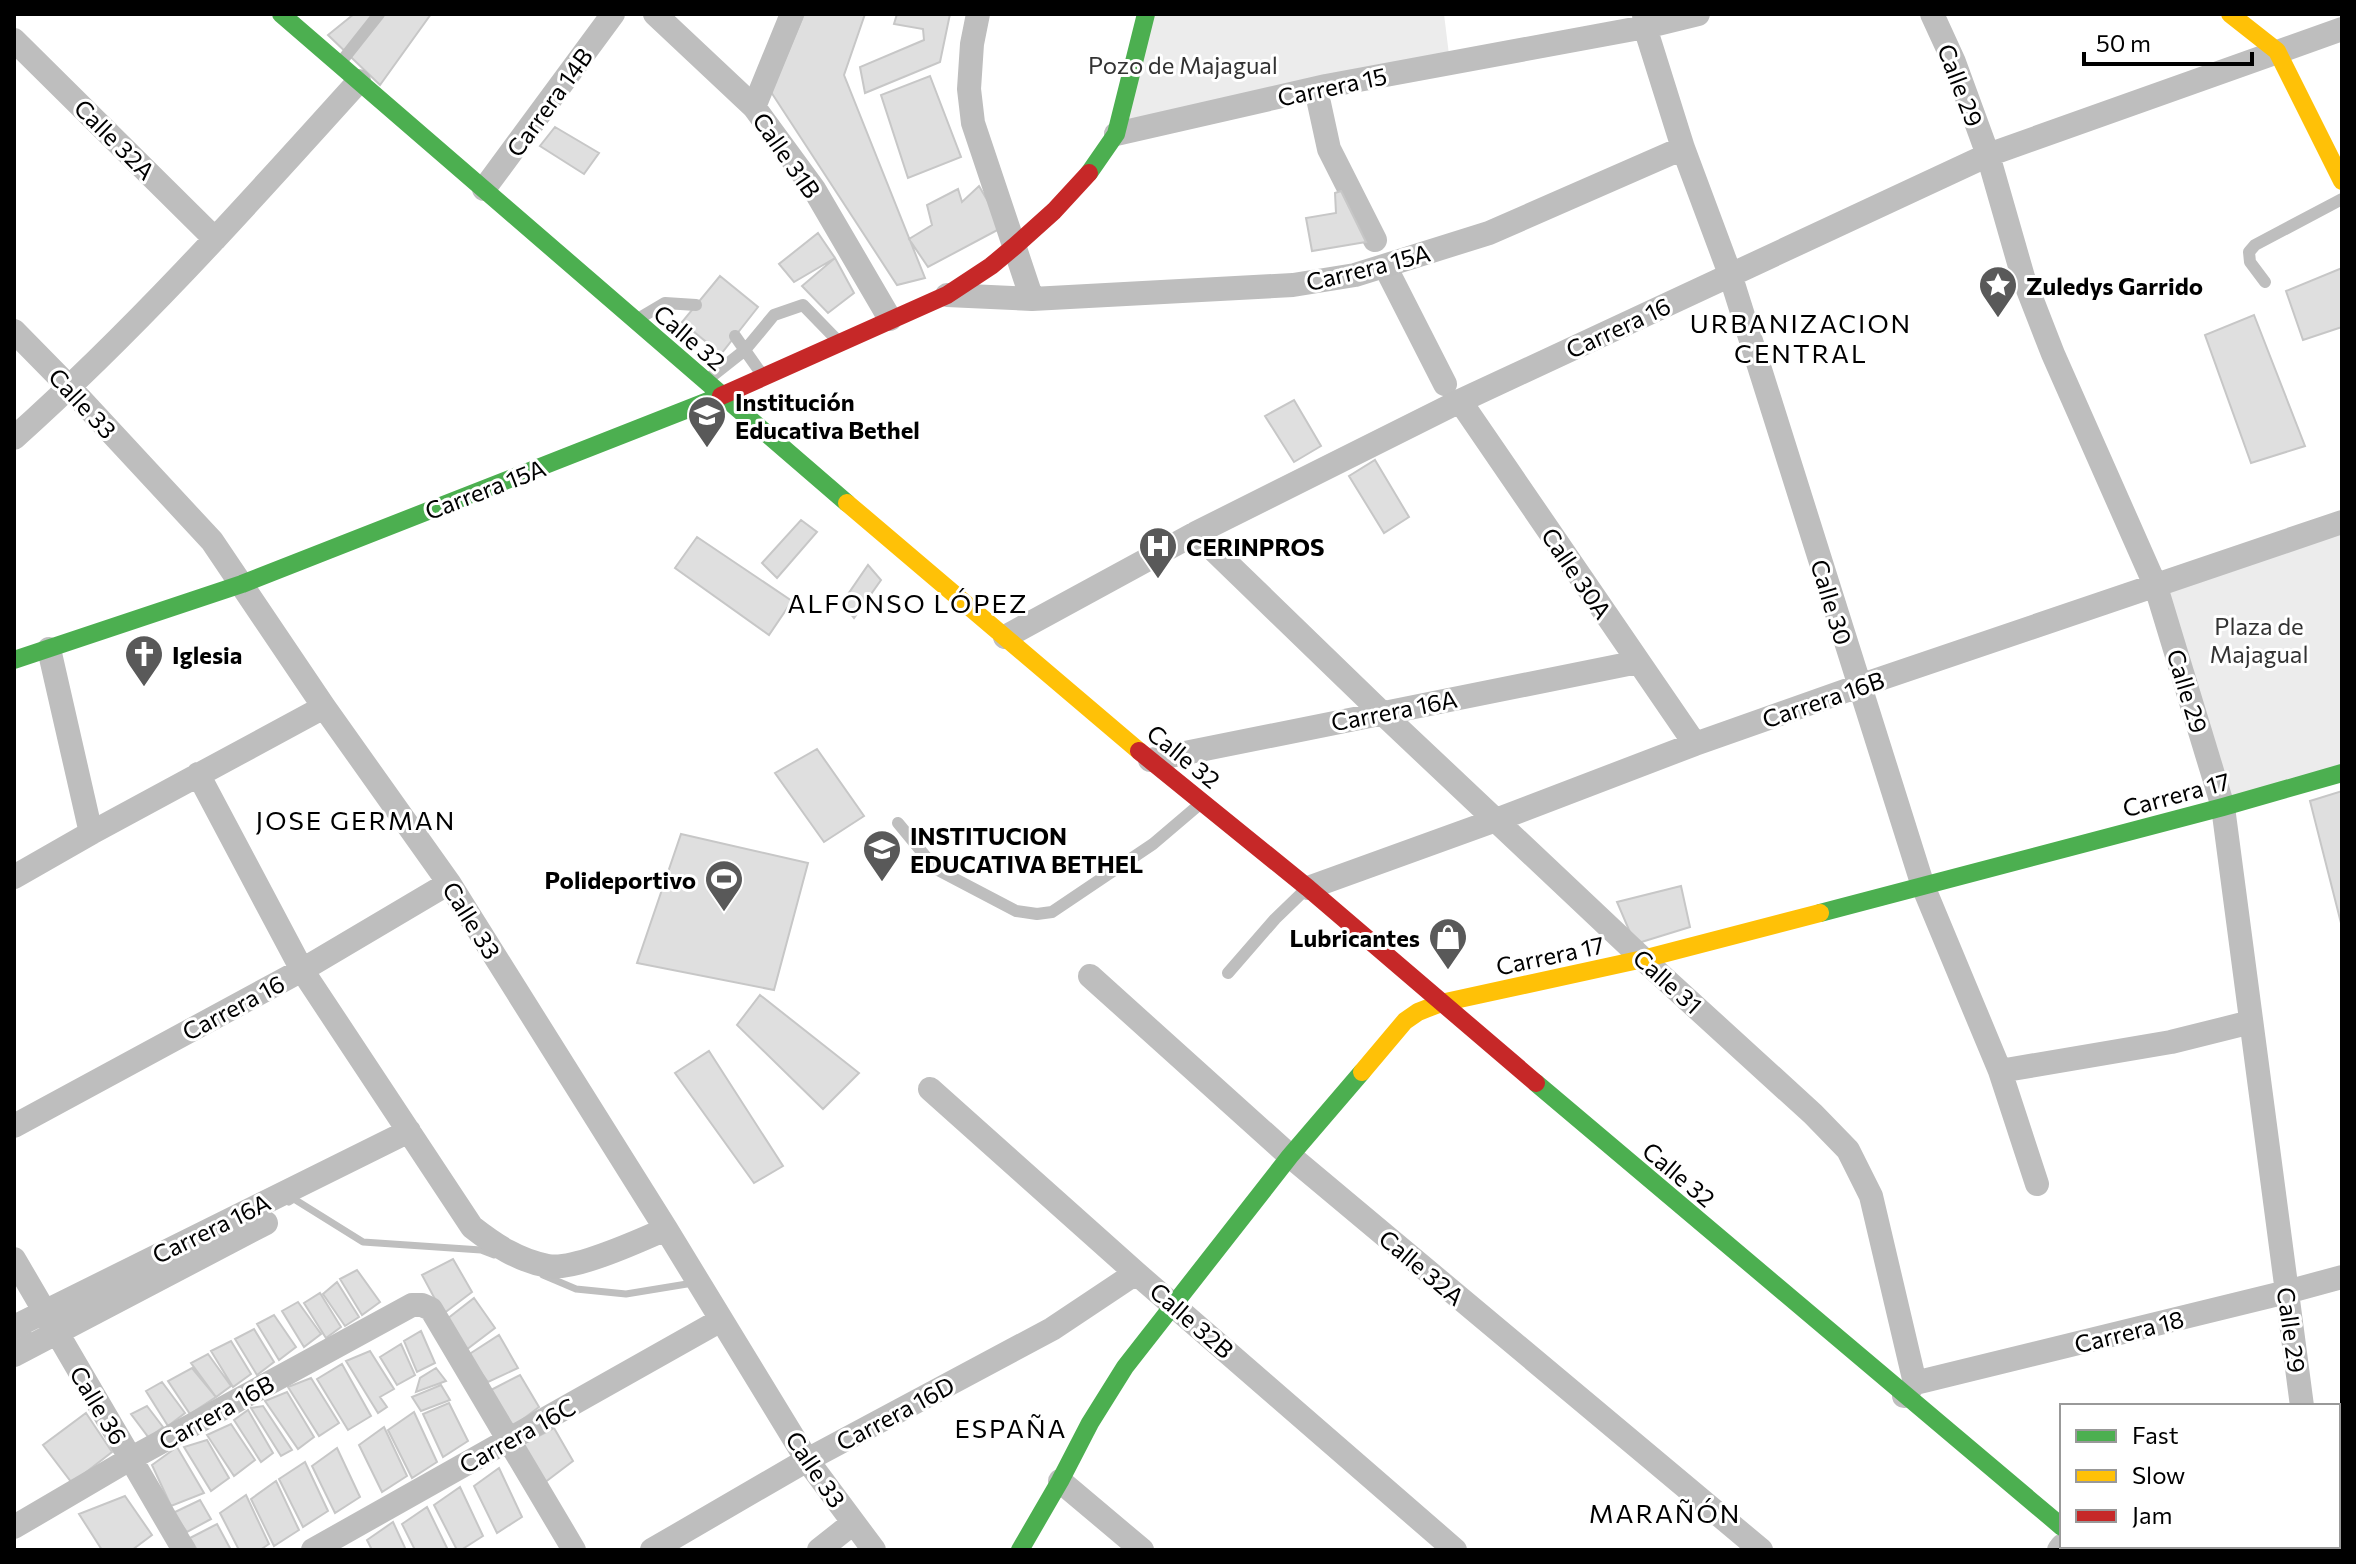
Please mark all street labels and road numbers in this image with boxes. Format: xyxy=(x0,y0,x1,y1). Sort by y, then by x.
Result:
street label: Calle 29 xyxy=(1932,40,1990,130)
street label: Carrera 14B xyxy=(500,42,598,162)
street label: Carrera 15 xyxy=(1275,60,1389,112)
street label: Calle 32A xyxy=(69,93,161,185)
street label: Calle 31B xyxy=(747,107,827,203)
street label: Carrera 15A xyxy=(1303,238,1433,296)
street label: Carrera 16 xyxy=(1561,290,1675,364)
street label: Calle 32 xyxy=(648,298,732,376)
street label: Calle 33 xyxy=(43,362,123,444)
street label: Carrera 15A xyxy=(421,453,549,525)
street label: Calle 30A xyxy=(1536,522,1618,624)
street label: Calle 30 xyxy=(1805,556,1859,648)
street label: Calle 29 xyxy=(2162,646,2214,736)
street label: Carrera 16B xyxy=(1758,665,1888,733)
street label: Carrera 16A xyxy=(1329,684,1459,736)
street label: Calle 32 xyxy=(1142,718,1226,794)
street label: Carrera 17 xyxy=(2119,766,2233,822)
street label: Calle 33 xyxy=(437,876,507,964)
street label: Carrera 17 xyxy=(1493,929,1607,981)
street label: Calle 31 xyxy=(1628,943,1708,1019)
street label: Carrera 16 xyxy=(177,968,289,1046)
street label: Calle 32 xyxy=(1637,1135,1721,1213)
street label: Carrera 16A xyxy=(147,1187,275,1269)
street label: Calle 32A xyxy=(1374,1223,1470,1311)
street label: Calle 32B xyxy=(1144,1276,1240,1364)
street label: Calle 29 xyxy=(2272,1285,2312,1375)
street label: Carrera 18 xyxy=(2071,1303,2187,1359)
street label: Calle 36 xyxy=(64,1360,134,1450)
street label: Carrera 16B xyxy=(153,1368,279,1456)
street label: Carrera 16D xyxy=(831,1370,959,1456)
street label: Carrera 16C xyxy=(454,1391,580,1479)
street label: Calle 33 xyxy=(780,1425,852,1513)

